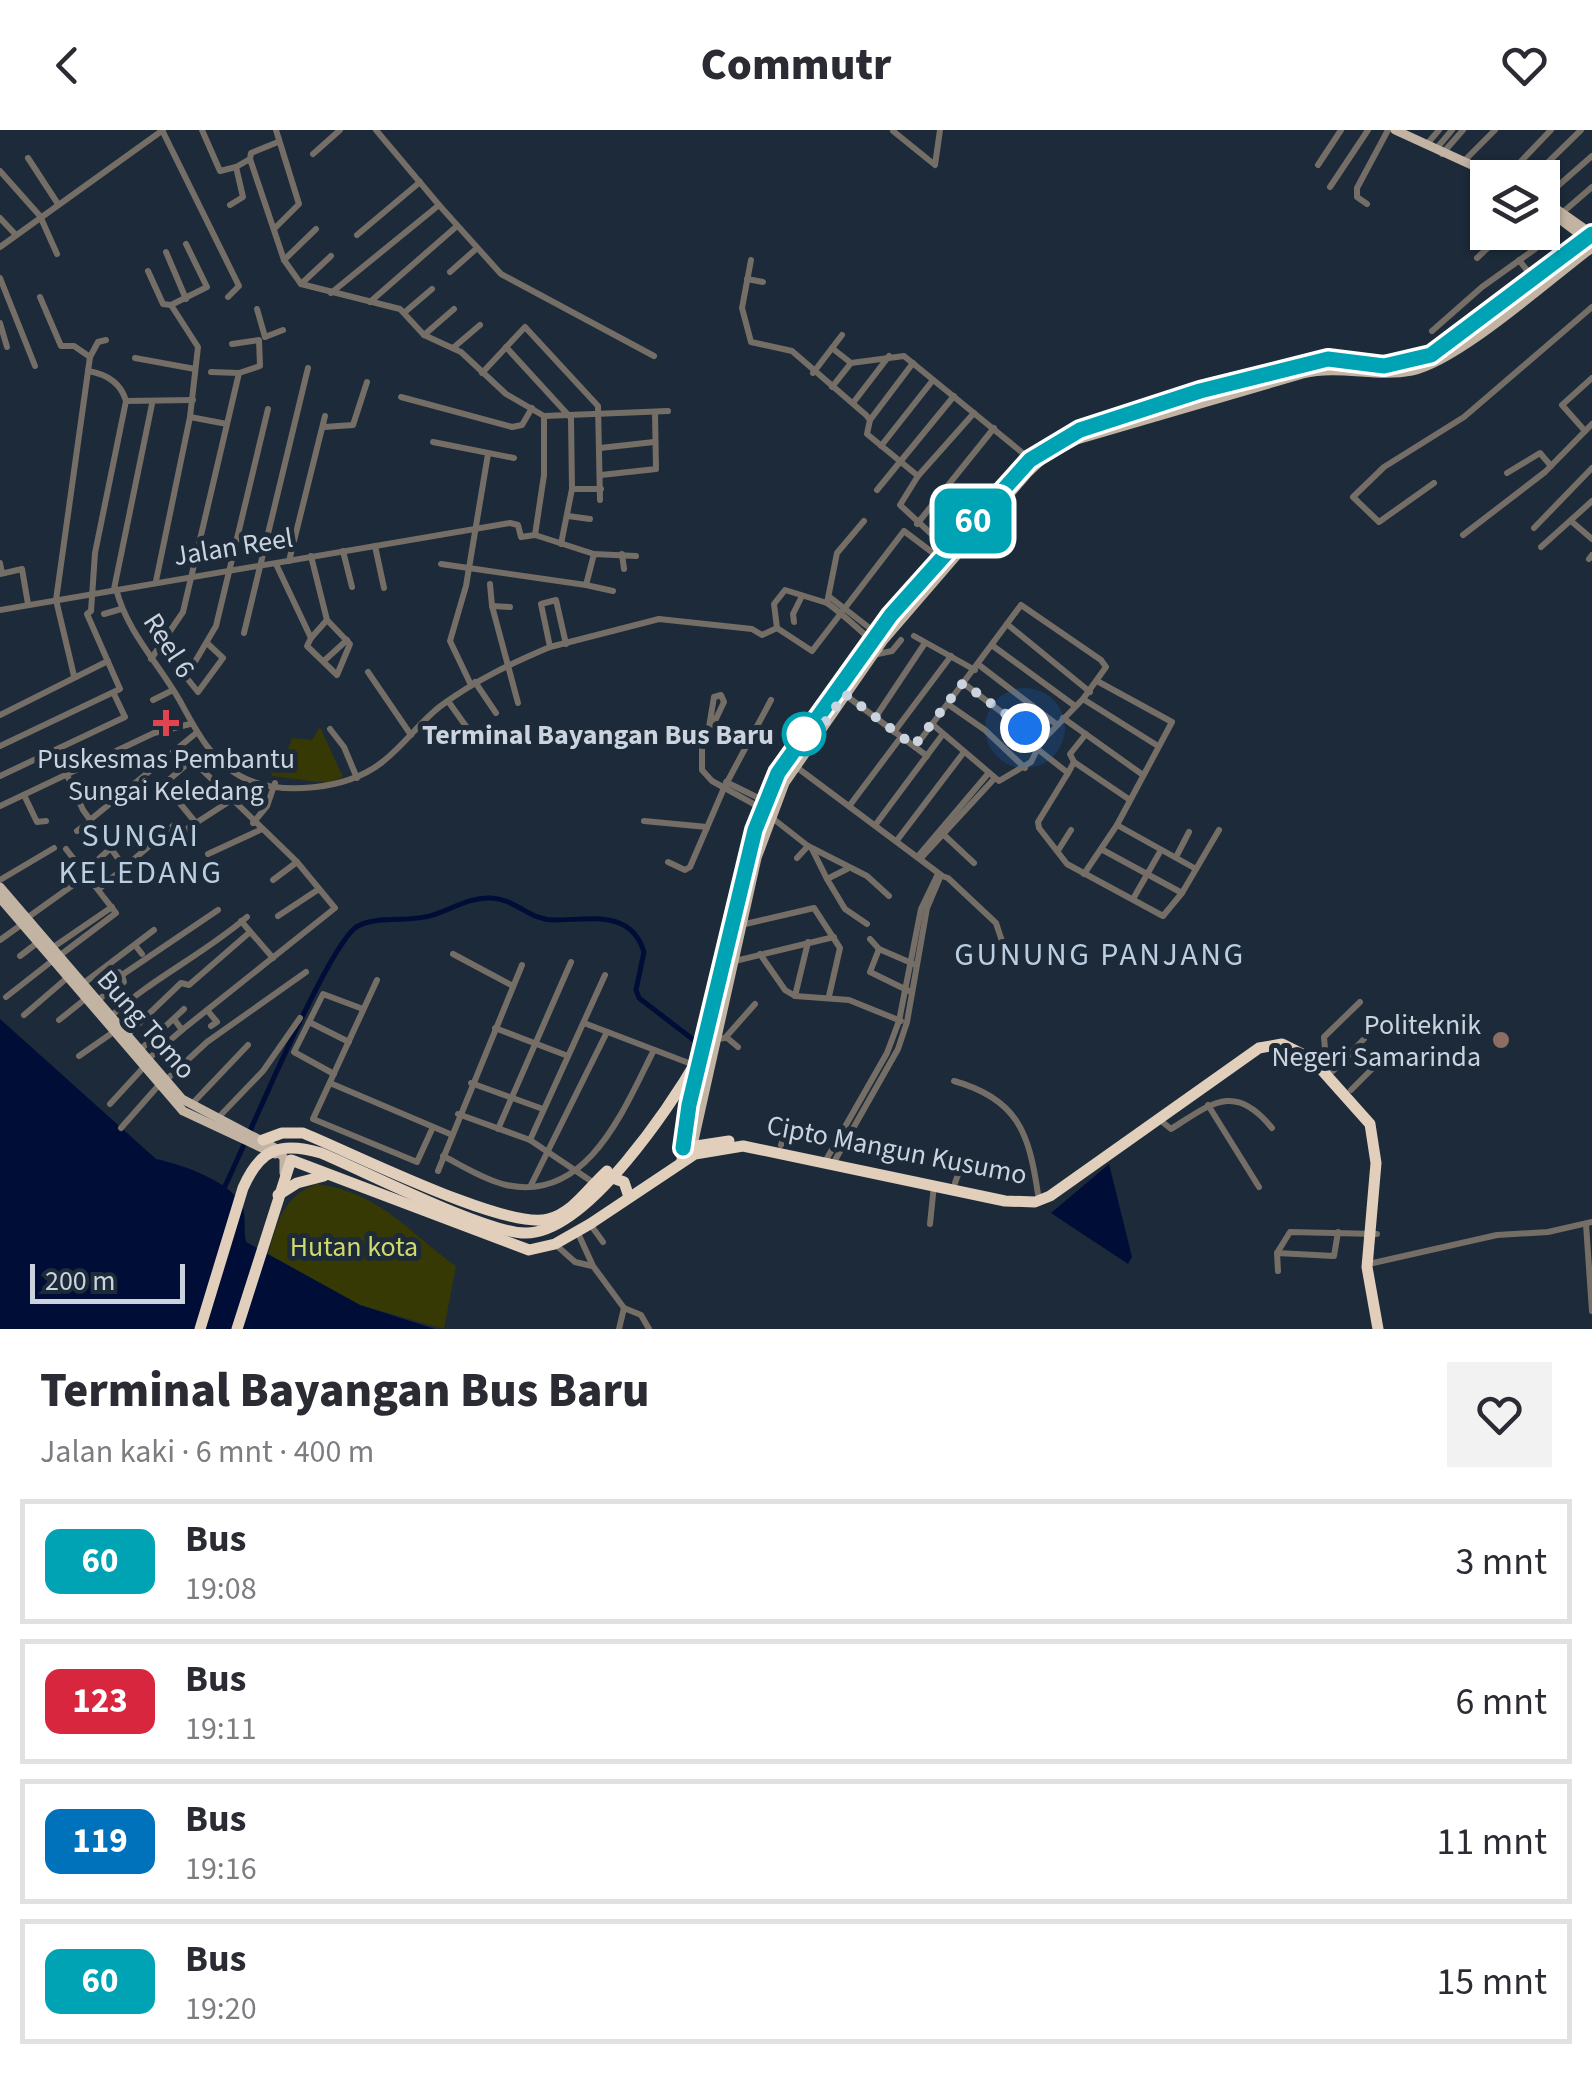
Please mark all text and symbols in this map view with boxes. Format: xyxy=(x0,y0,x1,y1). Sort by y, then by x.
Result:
text: Commutr xyxy=(701,33,891,97)
icon: back xyxy=(40,38,95,93)
icon: heart xyxy=(1497,38,1552,93)
map controls xyxy=(1470,160,1560,250)
button: layers xyxy=(1470,160,1560,250)
line badge: 60 xyxy=(928,488,1018,554)
text: 60 xyxy=(955,496,991,546)
street label: Jalan Reel xyxy=(171,518,296,576)
street label: Reel 6 xyxy=(133,605,205,686)
your location xyxy=(1000,703,1050,753)
marker: Puskesmas Pembantu Sungai Keledang xyxy=(153,710,179,736)
marker: Terminal Bayangan Bus Baru xyxy=(783,713,825,755)
place label: Terminal Bayangan Bus Baru xyxy=(422,715,774,755)
place label: Puskesmas Pembantu Sungai Keledang xyxy=(37,739,295,811)
district label: SUNGAI KELEDANG xyxy=(59,813,224,896)
district label: GUNUNG PANJANG xyxy=(954,932,1246,978)
street label: Bung Tomo xyxy=(87,961,205,1088)
place label: Politeknik Negeri Samarinda xyxy=(1271,1005,1481,1077)
marker: Politeknik Negeri Samarinda xyxy=(1490,1029,1512,1051)
street label: Cipto Mangun Kusumo xyxy=(763,1105,1030,1195)
park label: Hutan kota xyxy=(290,1227,418,1267)
scale bar xyxy=(30,1259,185,1304)
text: 200 m xyxy=(45,1261,116,1301)
text: Terminal Bayangan Bus Baru xyxy=(40,1357,650,1425)
button: heart xyxy=(1447,1362,1552,1467)
text: Jalan kaki · 6 mnt · 400 m xyxy=(40,1429,374,1475)
text: Bus xyxy=(185,1512,246,1566)
text: 3 mnt xyxy=(1455,1535,1547,1589)
text: 60 xyxy=(82,1536,118,1586)
text: 19:08 xyxy=(185,1566,257,1612)
text: Bus xyxy=(185,1652,246,1706)
text: 6 mnt xyxy=(1455,1675,1547,1729)
text: 123 xyxy=(72,1676,128,1726)
text: 19:11 xyxy=(185,1706,257,1752)
text: Bus xyxy=(185,1792,246,1846)
text: 11 mnt xyxy=(1436,1815,1547,1869)
text: 119 xyxy=(72,1816,128,1866)
text: 19:16 xyxy=(185,1846,257,1892)
text: Bus xyxy=(185,1932,246,1986)
text: 15 mnt xyxy=(1436,1955,1547,2009)
text: 60 xyxy=(82,1956,118,2006)
text: 19:20 xyxy=(185,1986,257,2032)

